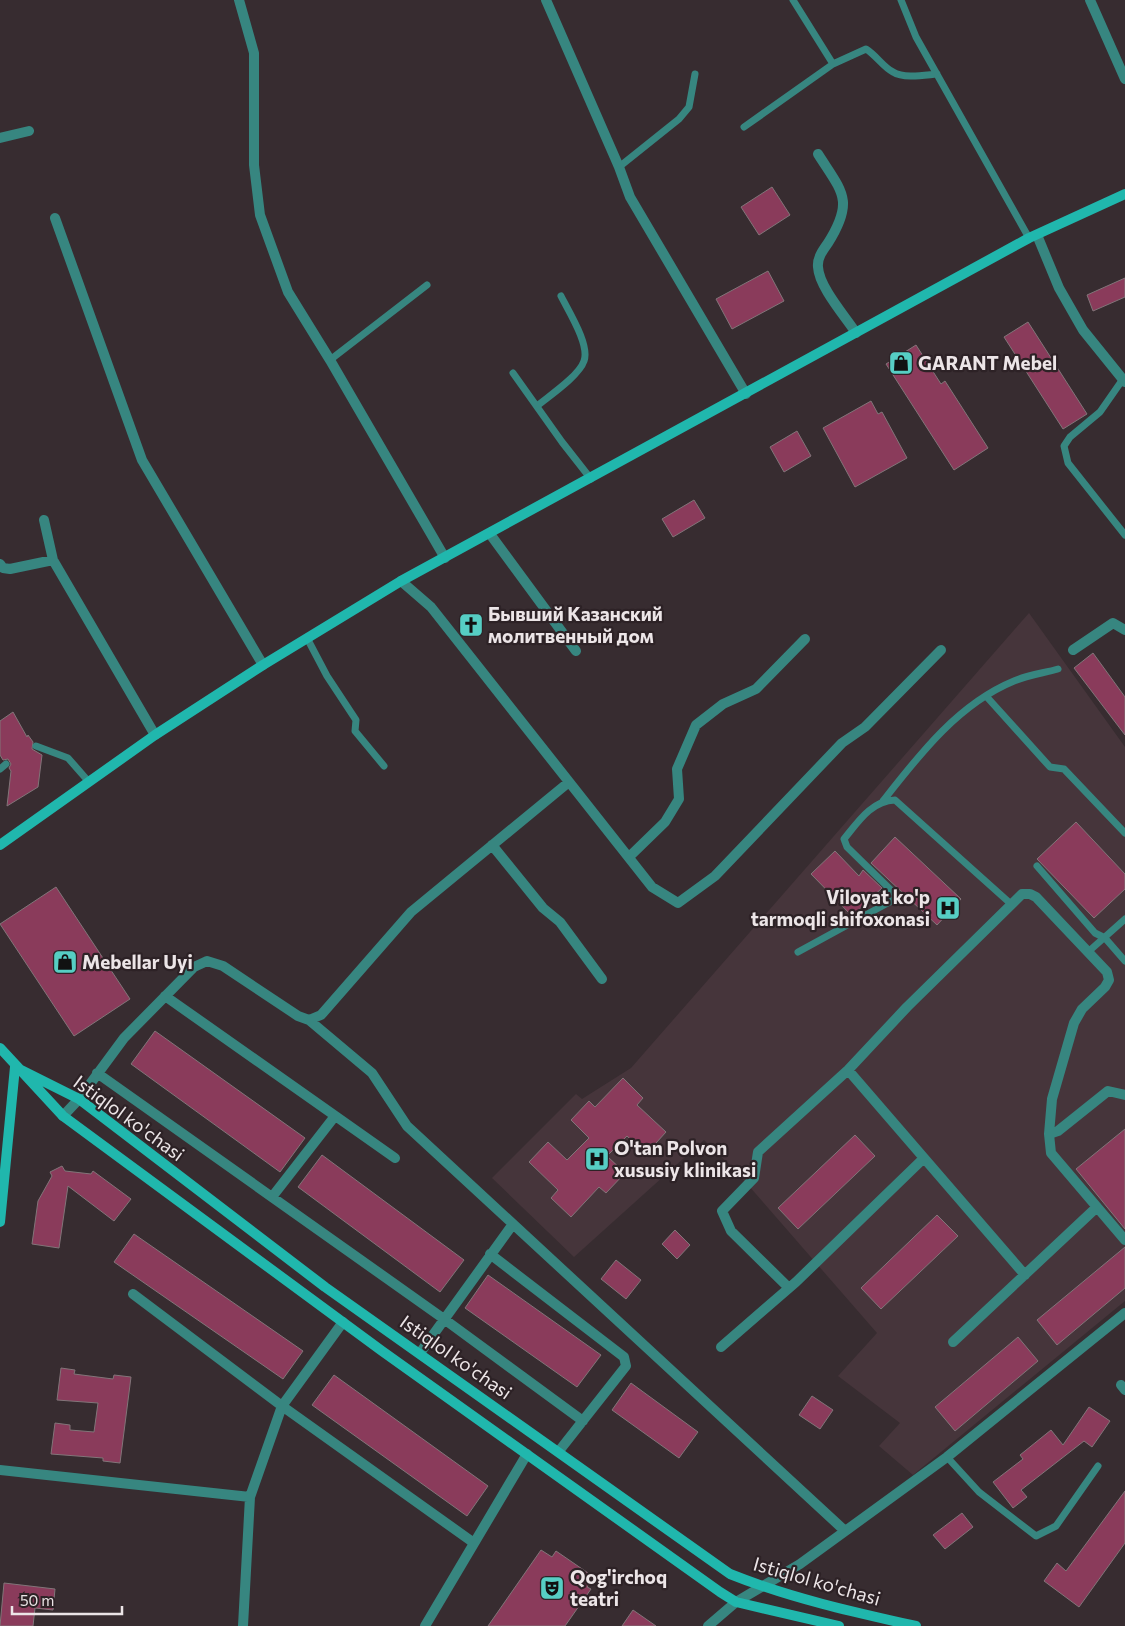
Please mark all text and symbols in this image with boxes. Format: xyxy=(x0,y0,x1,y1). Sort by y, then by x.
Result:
shop icon: GARANT Mebel xyxy=(888,350,914,376)
place label: GARANT Mebel xyxy=(918,351,1057,374)
place label: Бывший Казанский молитвенный дом xyxy=(488,602,663,647)
church icon: Бывший Казанский молитвенный дом xyxy=(458,612,484,638)
place label: Viloyat ko'p tarmoqli shifoxonasi xyxy=(751,885,930,930)
hospital icon: Viloyat ko'p tarmoqli shifoxonasi xyxy=(935,895,961,921)
shop icon: Mebellar Uyi xyxy=(52,949,78,975)
place label: Mebellar Uyi xyxy=(82,950,193,973)
street label: Istiqlol ko'chasi xyxy=(69,1070,189,1165)
place label: O'tan Polvon xususiy klinikasi xyxy=(614,1136,756,1181)
hospital icon: O'tan Polvon xususiy klinikasi xyxy=(584,1146,610,1172)
street label: Istiqlol ko'chasi xyxy=(396,1310,517,1404)
street label: Istiqlol ko'chasi xyxy=(751,1551,883,1610)
place label: Qog'irchoq teatri xyxy=(570,1565,667,1610)
theatre icon: Qog'irchoq teatri xyxy=(539,1575,565,1601)
scale bar xyxy=(12,1584,122,1616)
text: 50 m xyxy=(20,1591,54,1609)

